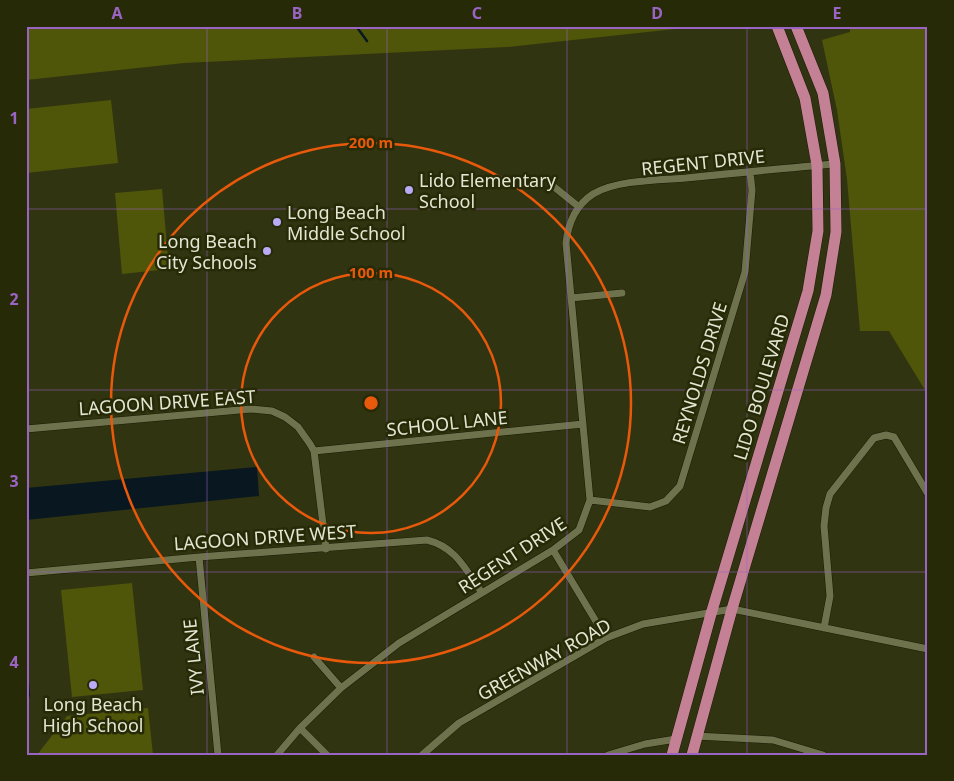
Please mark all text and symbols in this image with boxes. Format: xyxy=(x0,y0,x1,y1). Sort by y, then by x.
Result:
text: A xyxy=(111,2,123,24)
text: B xyxy=(292,2,302,24)
text: C xyxy=(472,2,482,24)
text: D xyxy=(651,2,663,24)
text: E xyxy=(833,2,842,24)
text: 1 xyxy=(9,107,19,129)
text: 200 m xyxy=(349,132,393,152)
street label: REGENT DRIVE xyxy=(640,144,766,180)
place label: Lido Elementary School xyxy=(419,168,557,213)
marker: Lido Elementary School xyxy=(403,184,415,196)
place label: Long Beach Middle School xyxy=(287,200,406,245)
marker: Long Beach Middle School xyxy=(271,216,283,228)
place label: Long Beach City Schools xyxy=(156,229,257,274)
marker: Long Beach City Schools xyxy=(261,245,273,257)
text: 100 m xyxy=(349,262,393,282)
text: 2 xyxy=(9,288,19,310)
street label: REYNOLDS DRIVE xyxy=(666,299,732,447)
street label: LIDO BOULEVARD xyxy=(727,311,795,463)
street label: LAGOON DRIVE EAST xyxy=(78,384,256,420)
centre of rings xyxy=(362,394,380,412)
street label: SCHOOL LANE xyxy=(385,405,509,441)
text: 3 xyxy=(9,470,19,492)
street label: REGENT DRIVE xyxy=(453,511,571,599)
street label: LAGOON DRIVE WEST xyxy=(173,519,357,555)
street label: GREENWAY ROAD xyxy=(473,612,615,706)
street label: IVY LANE xyxy=(177,618,209,696)
text: 4 xyxy=(9,651,19,673)
marker: Long Beach High School xyxy=(87,679,99,691)
place label: Long Beach High School xyxy=(43,692,143,737)

